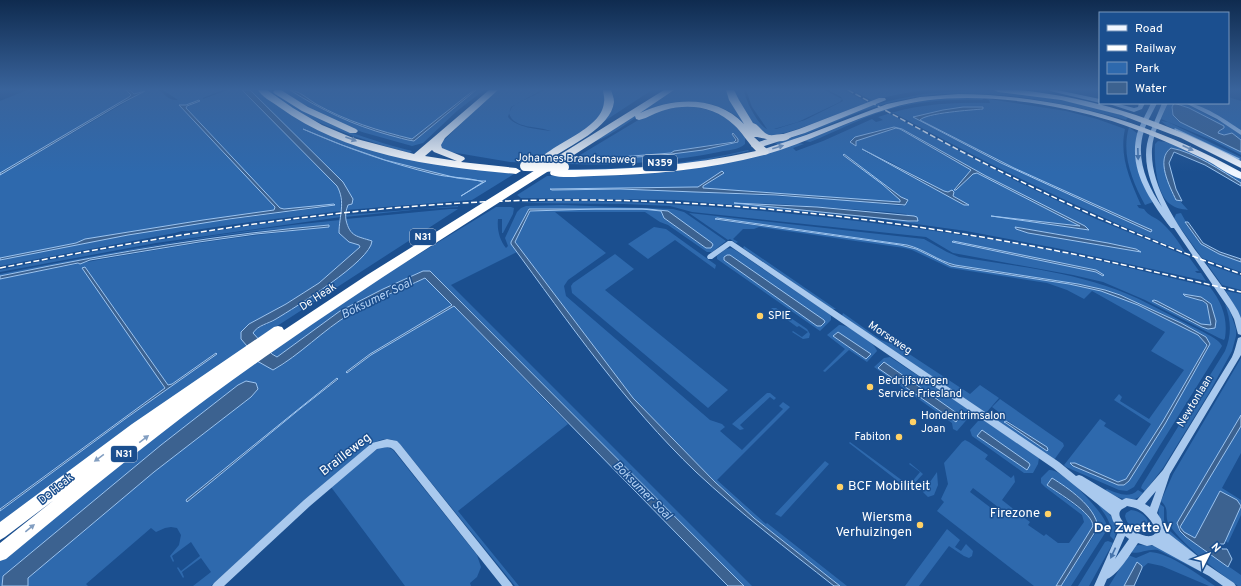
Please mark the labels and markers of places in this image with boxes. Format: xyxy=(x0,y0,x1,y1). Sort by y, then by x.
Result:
place label: SPIE xyxy=(768,309,791,323)
marker: SPIE xyxy=(755,311,765,321)
place label: Bedrijfswagen Service Friesland xyxy=(878,374,962,401)
marker: Bedrijfswagen Service Friesland xyxy=(865,382,875,392)
place label: Hondentrimsalon Joan xyxy=(921,409,1005,436)
marker: Hondentrimsalon Joan xyxy=(908,417,918,427)
place label: Fabiton xyxy=(855,430,891,444)
marker: Fabiton xyxy=(894,432,904,442)
place label: BCF Mobiliteit xyxy=(848,479,930,495)
marker: BCF Mobiliteit xyxy=(835,482,845,492)
place label: Firezone xyxy=(990,506,1040,522)
marker: Firezone xyxy=(1043,509,1053,519)
place label: Wiersma Verhuizingen xyxy=(836,510,912,541)
marker: Wiersma Verhuizingen xyxy=(915,520,925,530)

